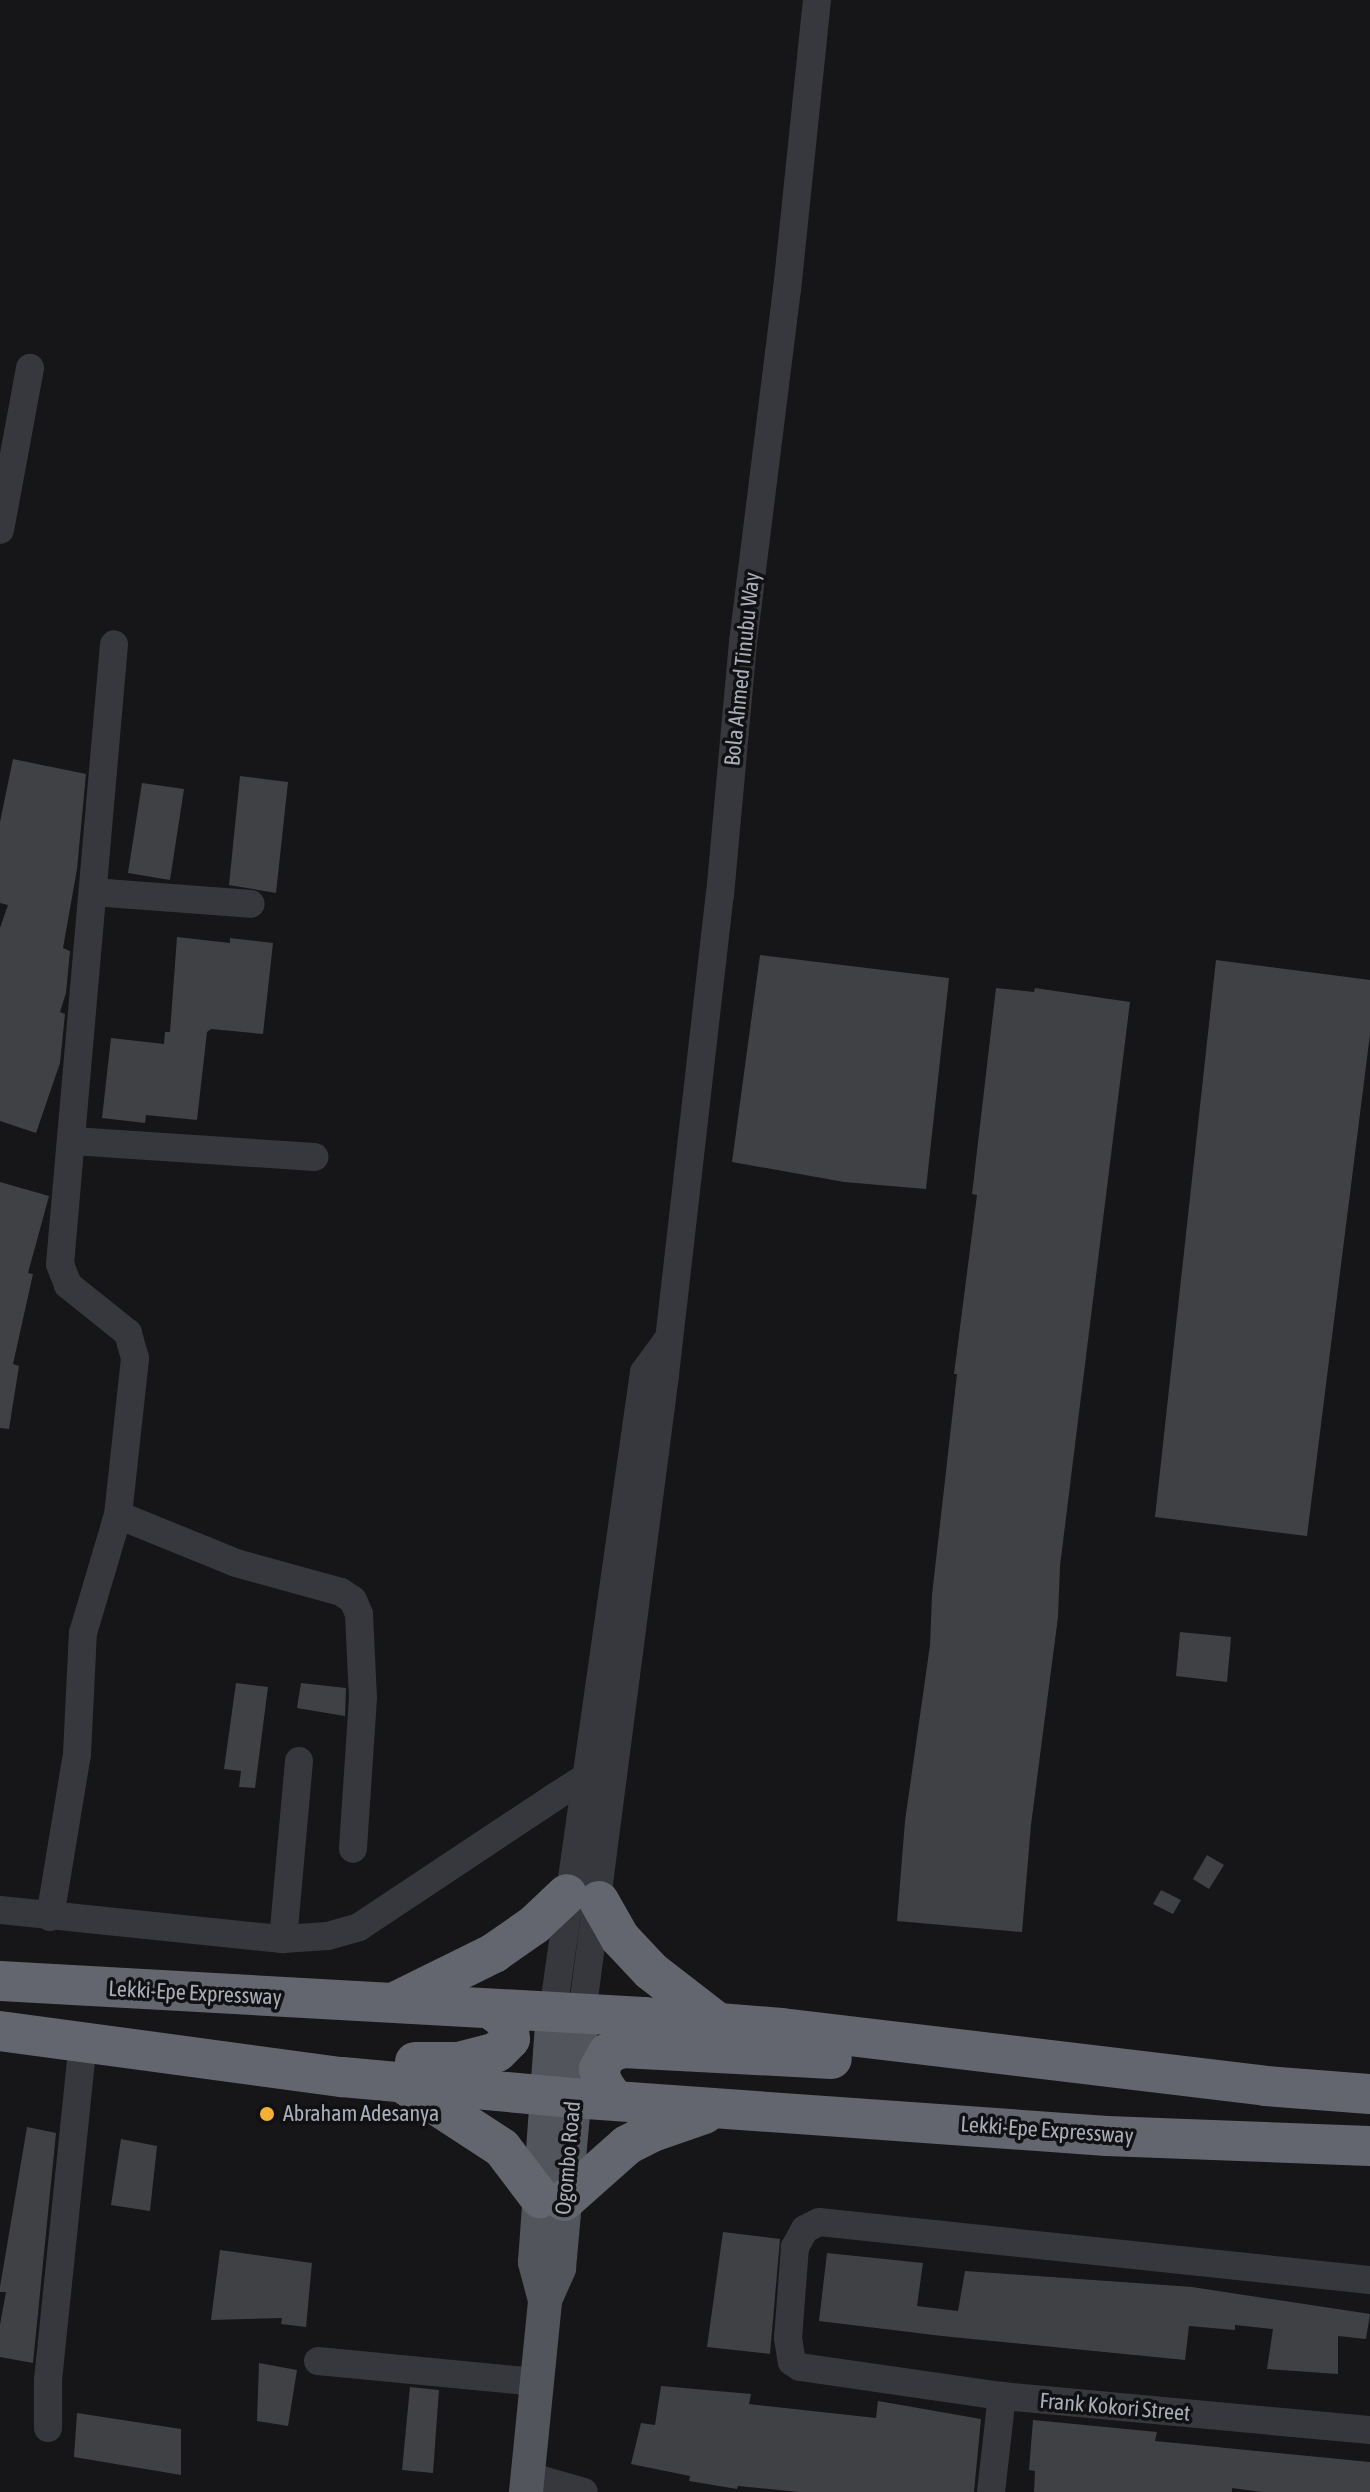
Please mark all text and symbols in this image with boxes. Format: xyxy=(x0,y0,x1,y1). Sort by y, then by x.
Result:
street label: Bola Ahmed Tinubu Way xyxy=(719,571,765,767)
street label: Lekki-Epe Expressway xyxy=(108,1975,282,2011)
street label: Ogombo Road xyxy=(550,2100,586,2216)
place label: Abraham Adesanya xyxy=(283,2101,439,2127)
marker: Abraham Adesanya xyxy=(258,2105,276,2123)
street label: Lekki-Epe Expressway xyxy=(960,2111,1134,2149)
street label: Frank Kokori Street xyxy=(1039,2387,1191,2427)

